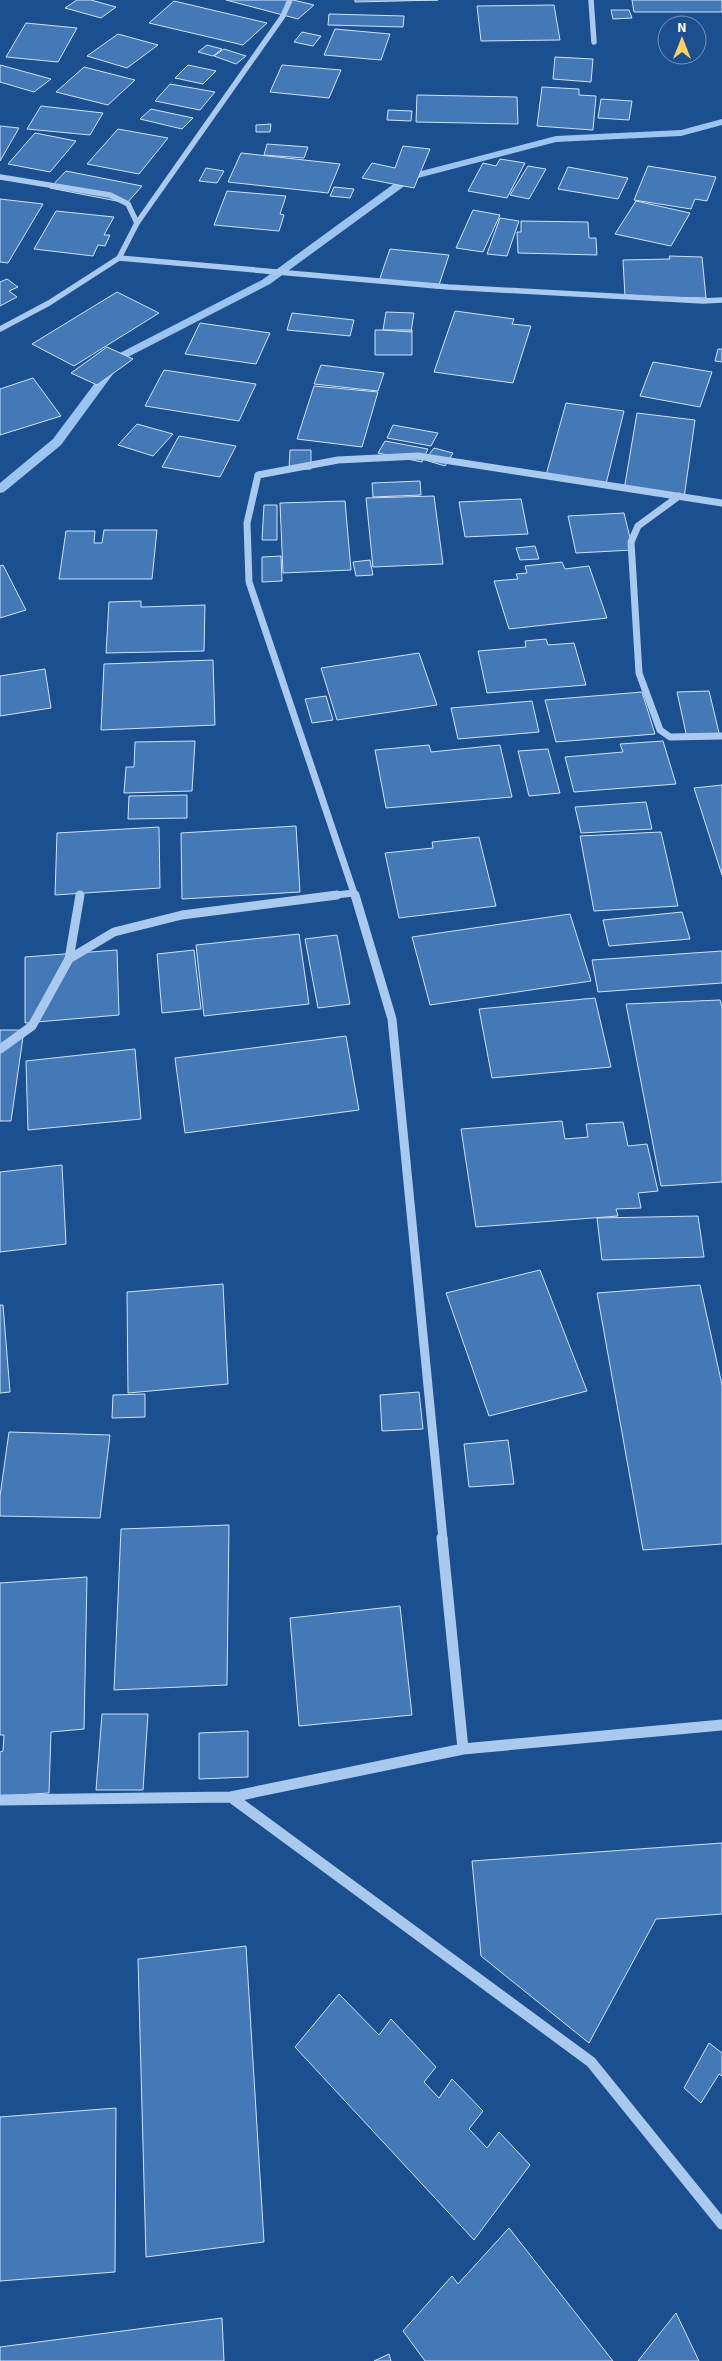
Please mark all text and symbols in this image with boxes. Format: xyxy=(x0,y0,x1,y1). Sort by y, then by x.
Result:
north arrow xyxy=(657,15,707,65)
text: N xyxy=(677,18,687,38)

